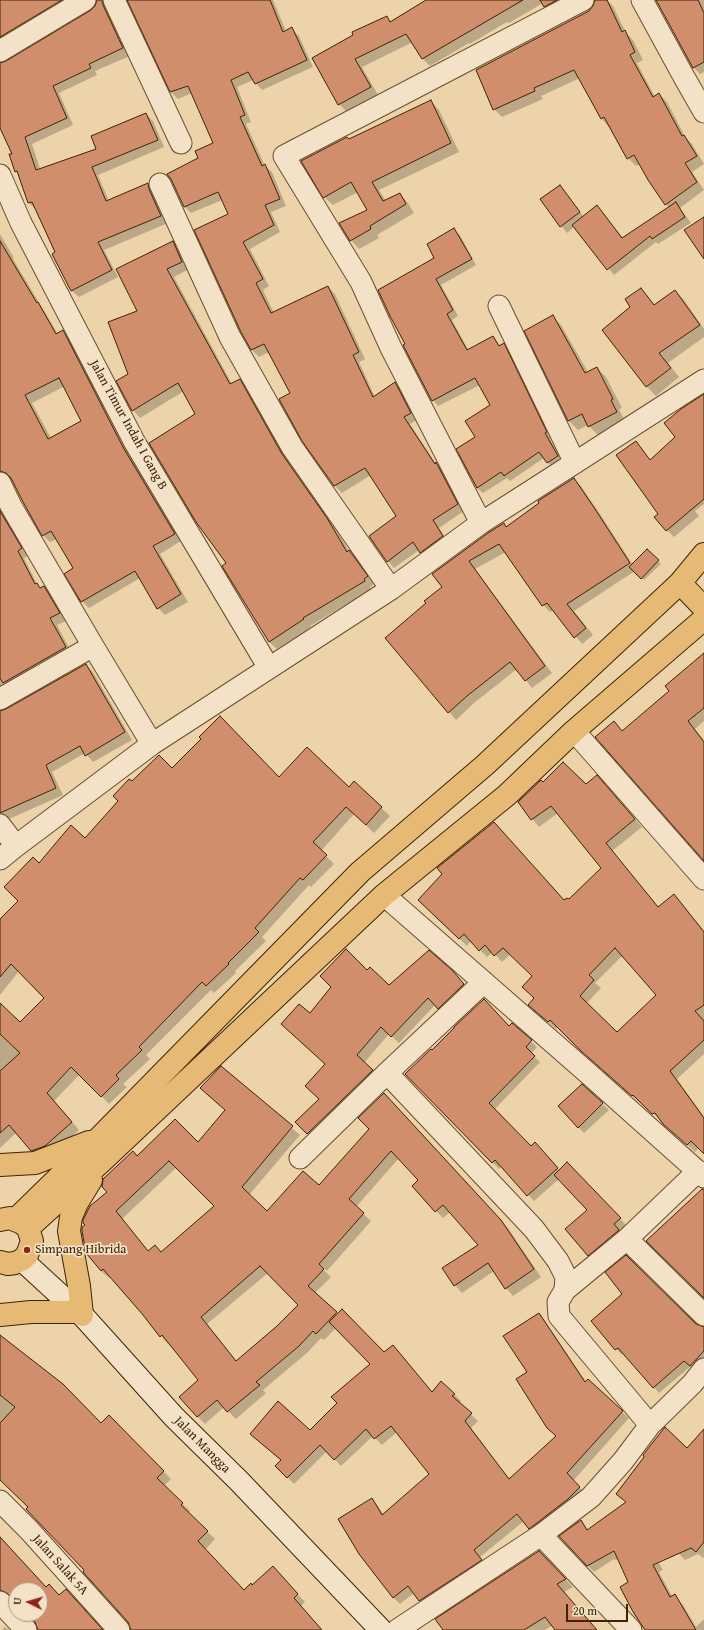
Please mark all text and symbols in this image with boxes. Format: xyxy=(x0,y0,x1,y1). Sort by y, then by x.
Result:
street label: Jalan Timur Indah I Gang B xyxy=(86,357,170,493)
place label: Simpang Hibrida xyxy=(35,1242,127,1258)
marker: Simpang Hibrida xyxy=(22,1245,32,1255)
street label: Jalan Mangga xyxy=(171,1414,233,1476)
street label: Jalan Salak 5A xyxy=(29,1532,91,1598)
north arrow xyxy=(8,1582,48,1622)
scale bar xyxy=(568,1596,630,1622)
text: U xyxy=(9,1597,25,1605)
text: 20 m xyxy=(573,1602,597,1619)

